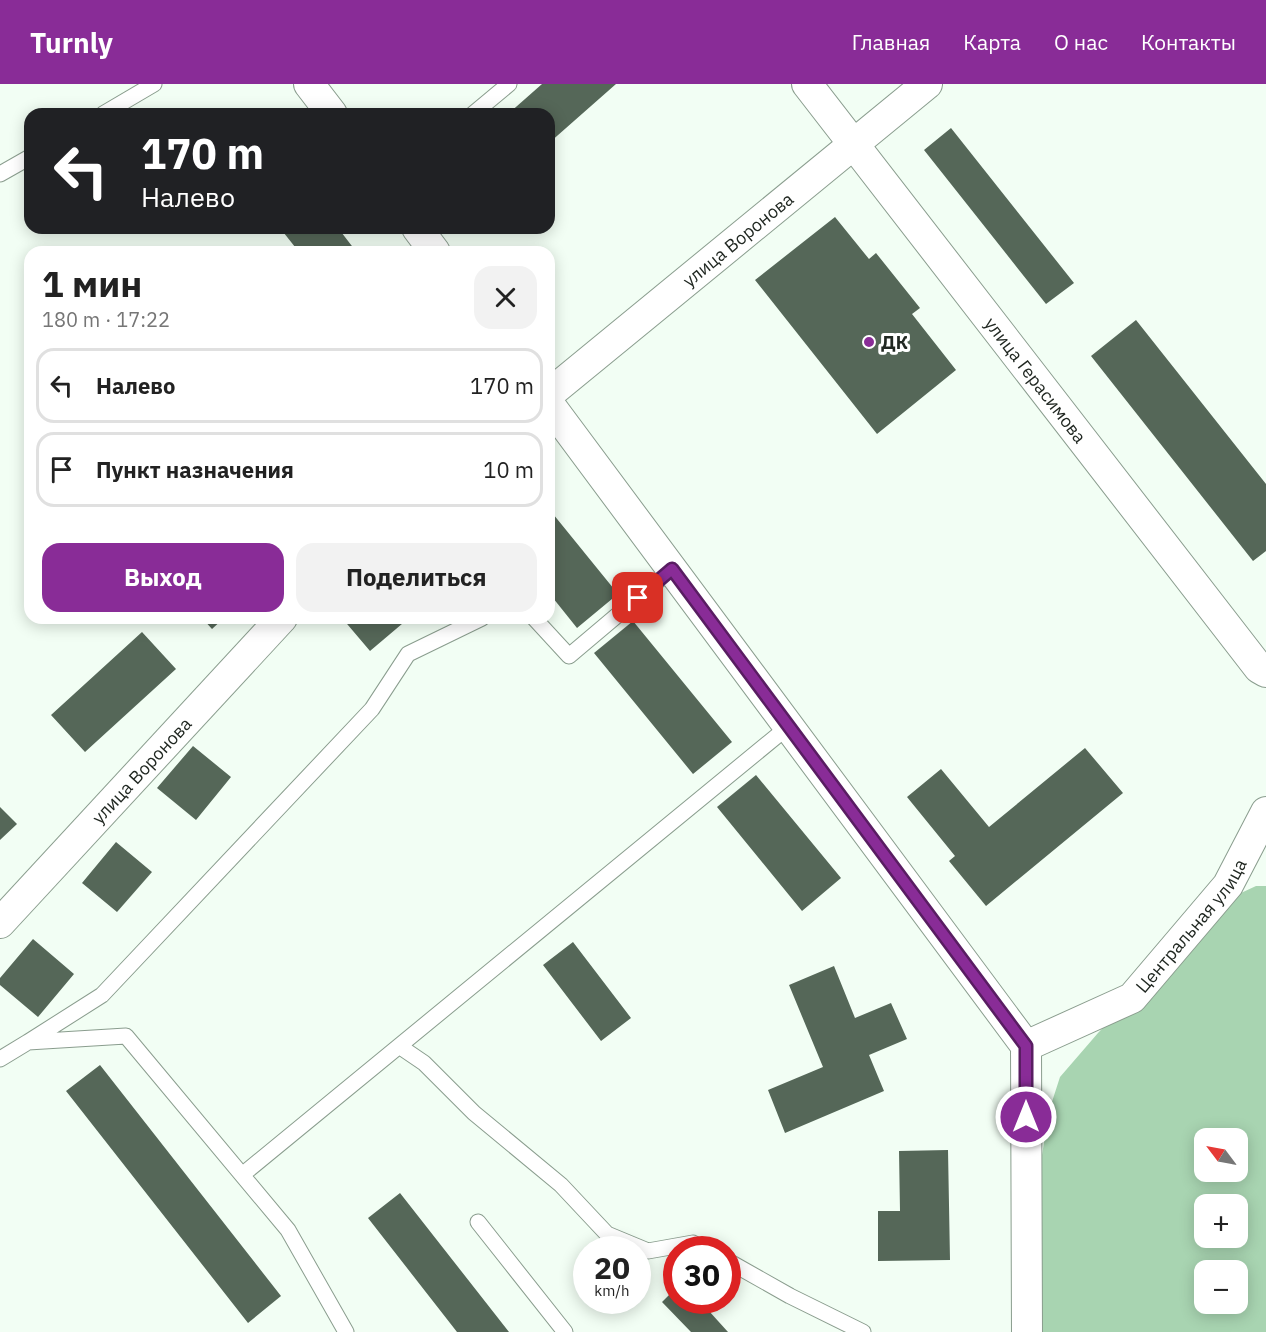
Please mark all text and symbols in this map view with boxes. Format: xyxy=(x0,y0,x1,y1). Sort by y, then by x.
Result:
text: Turnly xyxy=(30,24,113,61)
text: Главная xyxy=(852,28,930,56)
text: Карта xyxy=(963,28,1021,56)
text: О нас xyxy=(1054,28,1108,56)
text: Контакты xyxy=(1141,28,1236,56)
text: 170 m xyxy=(141,126,264,181)
icon: left xyxy=(42,132,120,210)
text: Налево xyxy=(141,179,235,214)
street label: улица Воронова xyxy=(677,187,798,292)
text: 1 мин xyxy=(42,260,142,307)
button: close xyxy=(474,266,537,329)
text: 180 m · 17:22 xyxy=(42,306,170,333)
street label: улица Герасимова xyxy=(980,312,1092,448)
place label: ДК xyxy=(881,331,908,354)
marker: ДК xyxy=(862,335,876,349)
icon: left xyxy=(45,369,78,402)
text: Налево xyxy=(96,371,175,400)
text: 170 m xyxy=(470,371,534,400)
icon: arrive xyxy=(45,453,78,486)
text: Пункт назначения xyxy=(96,455,294,484)
text: 10 m xyxy=(483,455,534,484)
button: Выход xyxy=(42,543,284,612)
button: Поделиться xyxy=(296,543,537,612)
pin xyxy=(612,572,663,623)
icon: arrive xyxy=(621,581,654,614)
street label: улица Воронова xyxy=(86,712,196,828)
street label: Центральная улица xyxy=(1130,854,1251,997)
position arrow xyxy=(994,1085,1058,1149)
north arrow xyxy=(1194,1128,1248,1182)
map controls xyxy=(1194,1128,1248,1314)
button: + xyxy=(1194,1194,1248,1248)
speed limit sign: 30 xyxy=(663,1236,741,1314)
text: 20 xyxy=(594,1248,630,1287)
button: − xyxy=(1194,1260,1248,1314)
text: km/h xyxy=(594,1281,630,1300)

